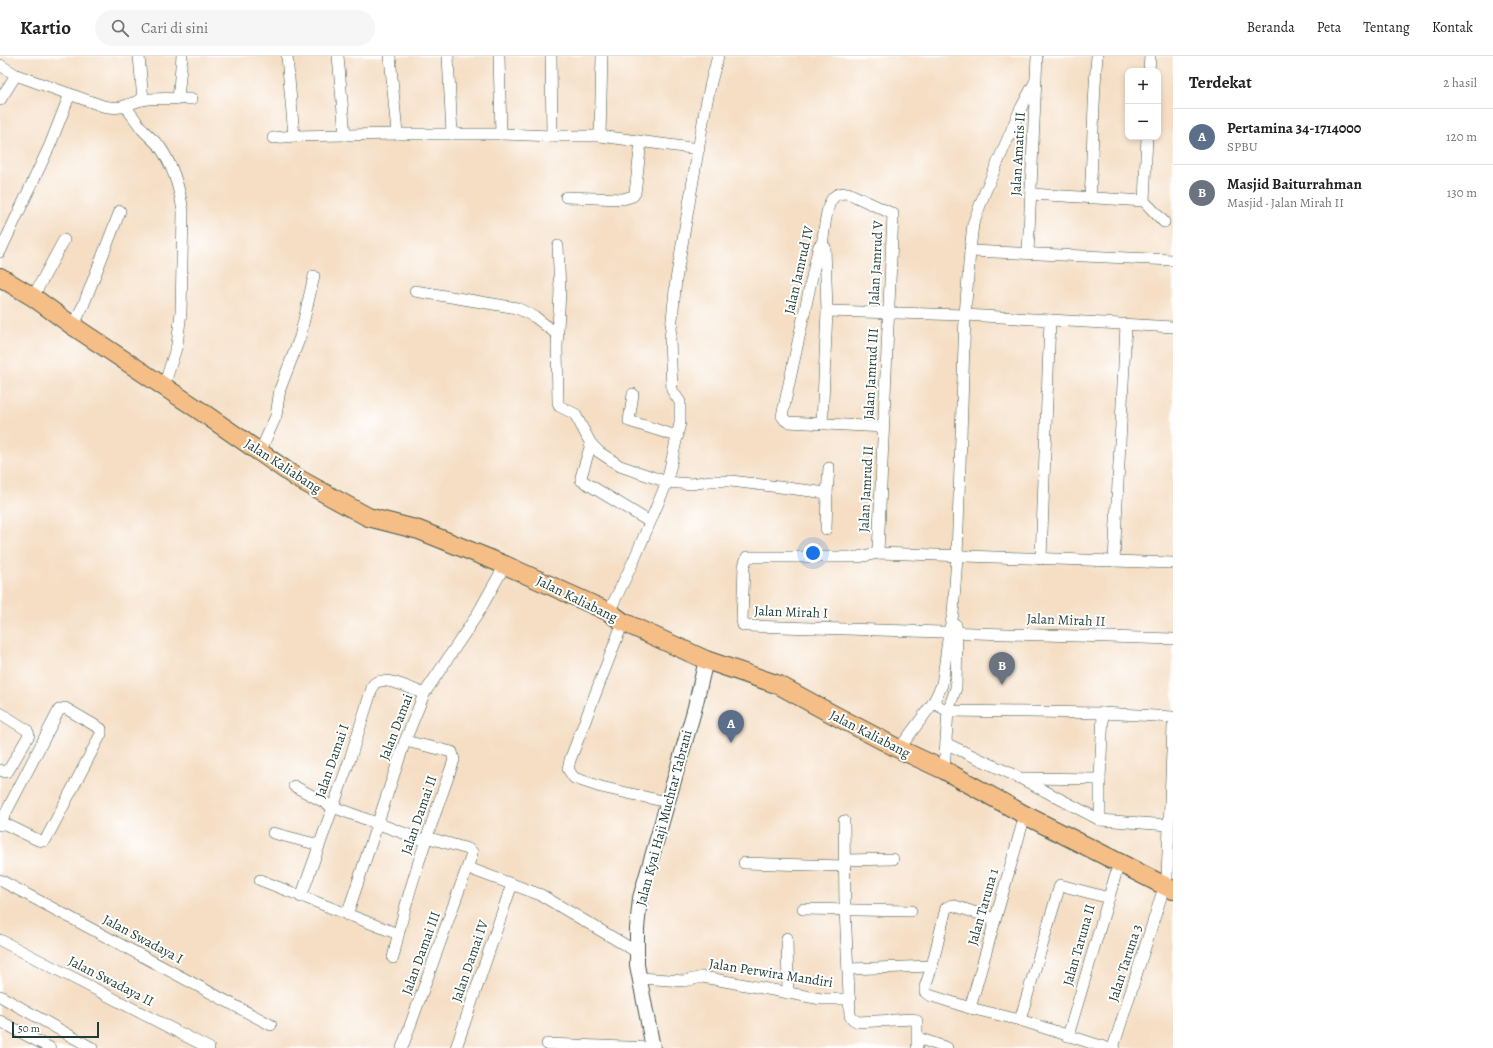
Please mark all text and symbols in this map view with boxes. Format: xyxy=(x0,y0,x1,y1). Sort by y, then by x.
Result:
search box xyxy=(95,10,375,46)
text: Kartio xyxy=(20,15,71,41)
icon: search xyxy=(109,17,131,39)
text: Cari di sini xyxy=(141,18,208,38)
text: Beranda xyxy=(1247,18,1295,37)
text: Peta xyxy=(1317,18,1341,37)
text: Tentang xyxy=(1363,18,1410,37)
text: Kontak xyxy=(1432,18,1473,37)
map controls xyxy=(1125,68,1161,140)
button: + xyxy=(1125,68,1161,104)
text: Terdekat xyxy=(1189,71,1252,94)
text: 2 hasil xyxy=(1443,74,1477,91)
button: − xyxy=(1125,104,1161,140)
street label: Jalan Amatis II xyxy=(1006,111,1030,197)
text: Pertamina 34-1714000 xyxy=(1227,118,1361,138)
text: A xyxy=(1198,128,1206,145)
text: 120 m xyxy=(1446,128,1477,145)
text: SPBU xyxy=(1227,138,1258,155)
text: Masjid Baiturrahman xyxy=(1227,174,1362,194)
text: B xyxy=(1198,184,1206,201)
text: 130 m xyxy=(1447,184,1477,201)
text: Masjid · Jalan Mirah II xyxy=(1227,194,1344,211)
street label: Jalan Jamrud V xyxy=(864,220,888,306)
street label: Jalan Jamrud IV xyxy=(780,223,819,316)
street label: Jalan Jamrud III xyxy=(859,328,883,420)
street label: Jalan Kaliabang xyxy=(241,434,325,498)
street label: Jalan Jamrud II xyxy=(854,445,878,533)
your location xyxy=(803,543,823,563)
street label: Jalan Kaliabang xyxy=(533,571,621,627)
street label: Jalan Mirah I xyxy=(754,601,828,623)
street label: Jalan Mirah II xyxy=(1026,609,1106,631)
pin: B xyxy=(989,652,1015,685)
street label: Jalan Damai xyxy=(375,691,417,763)
street label: Jalan Kaliabang xyxy=(826,705,914,763)
pin: A xyxy=(718,710,744,743)
street label: Jalan Damai I xyxy=(310,721,354,801)
street label: Jalan Kyai Haji Muchtar Tabrani xyxy=(631,728,697,908)
street label: Jalan Damai II xyxy=(397,773,441,857)
street label: Jalan Taruna 1 xyxy=(963,866,1003,948)
street label: Jalan Taruna II xyxy=(1058,902,1100,988)
street label: Jalan Damai III xyxy=(397,909,445,997)
street label: Jalan Swadaya I xyxy=(99,910,187,968)
street label: Jalan Damai IV xyxy=(447,917,493,1005)
street label: Jalan Taruna 3 xyxy=(1104,922,1146,1004)
street label: Jalan Swadaya II xyxy=(65,951,157,1011)
street label: Jalan Perwira Mandiri xyxy=(708,954,834,992)
scale bar xyxy=(12,1020,99,1039)
text: 50 m xyxy=(18,1021,40,1036)

